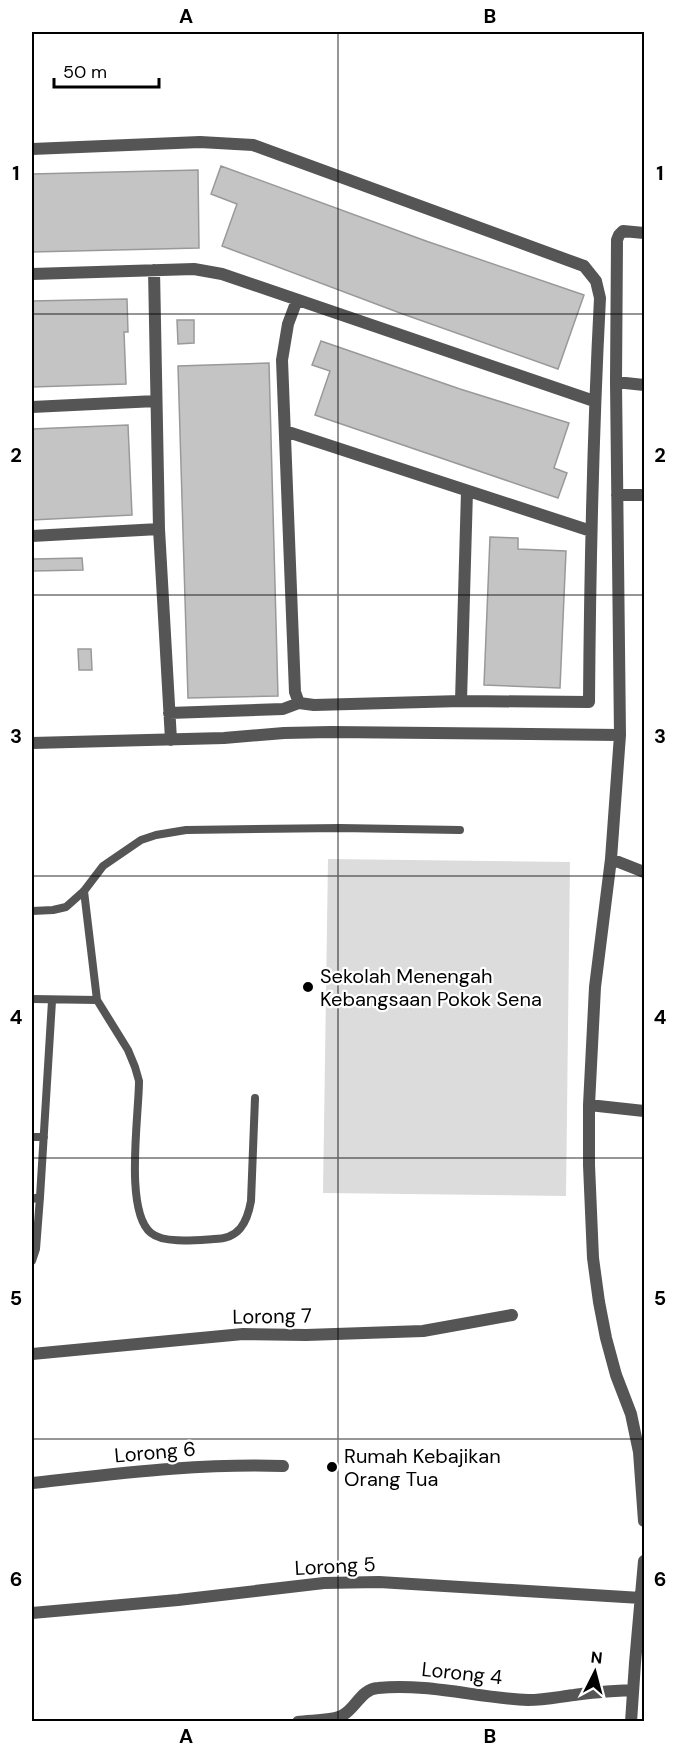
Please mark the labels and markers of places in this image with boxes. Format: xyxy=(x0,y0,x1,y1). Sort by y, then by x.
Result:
place label: Sekolah Menengah Kebangsaan Pokok Sena xyxy=(320,963,542,1012)
marker: Sekolah Menengah Kebangsaan Pokok Sena xyxy=(301,980,315,994)
place label: Rumah Kebajikan Orang Tua xyxy=(344,1443,501,1492)
marker: Rumah Kebajikan Orang Tua xyxy=(325,1460,339,1474)

